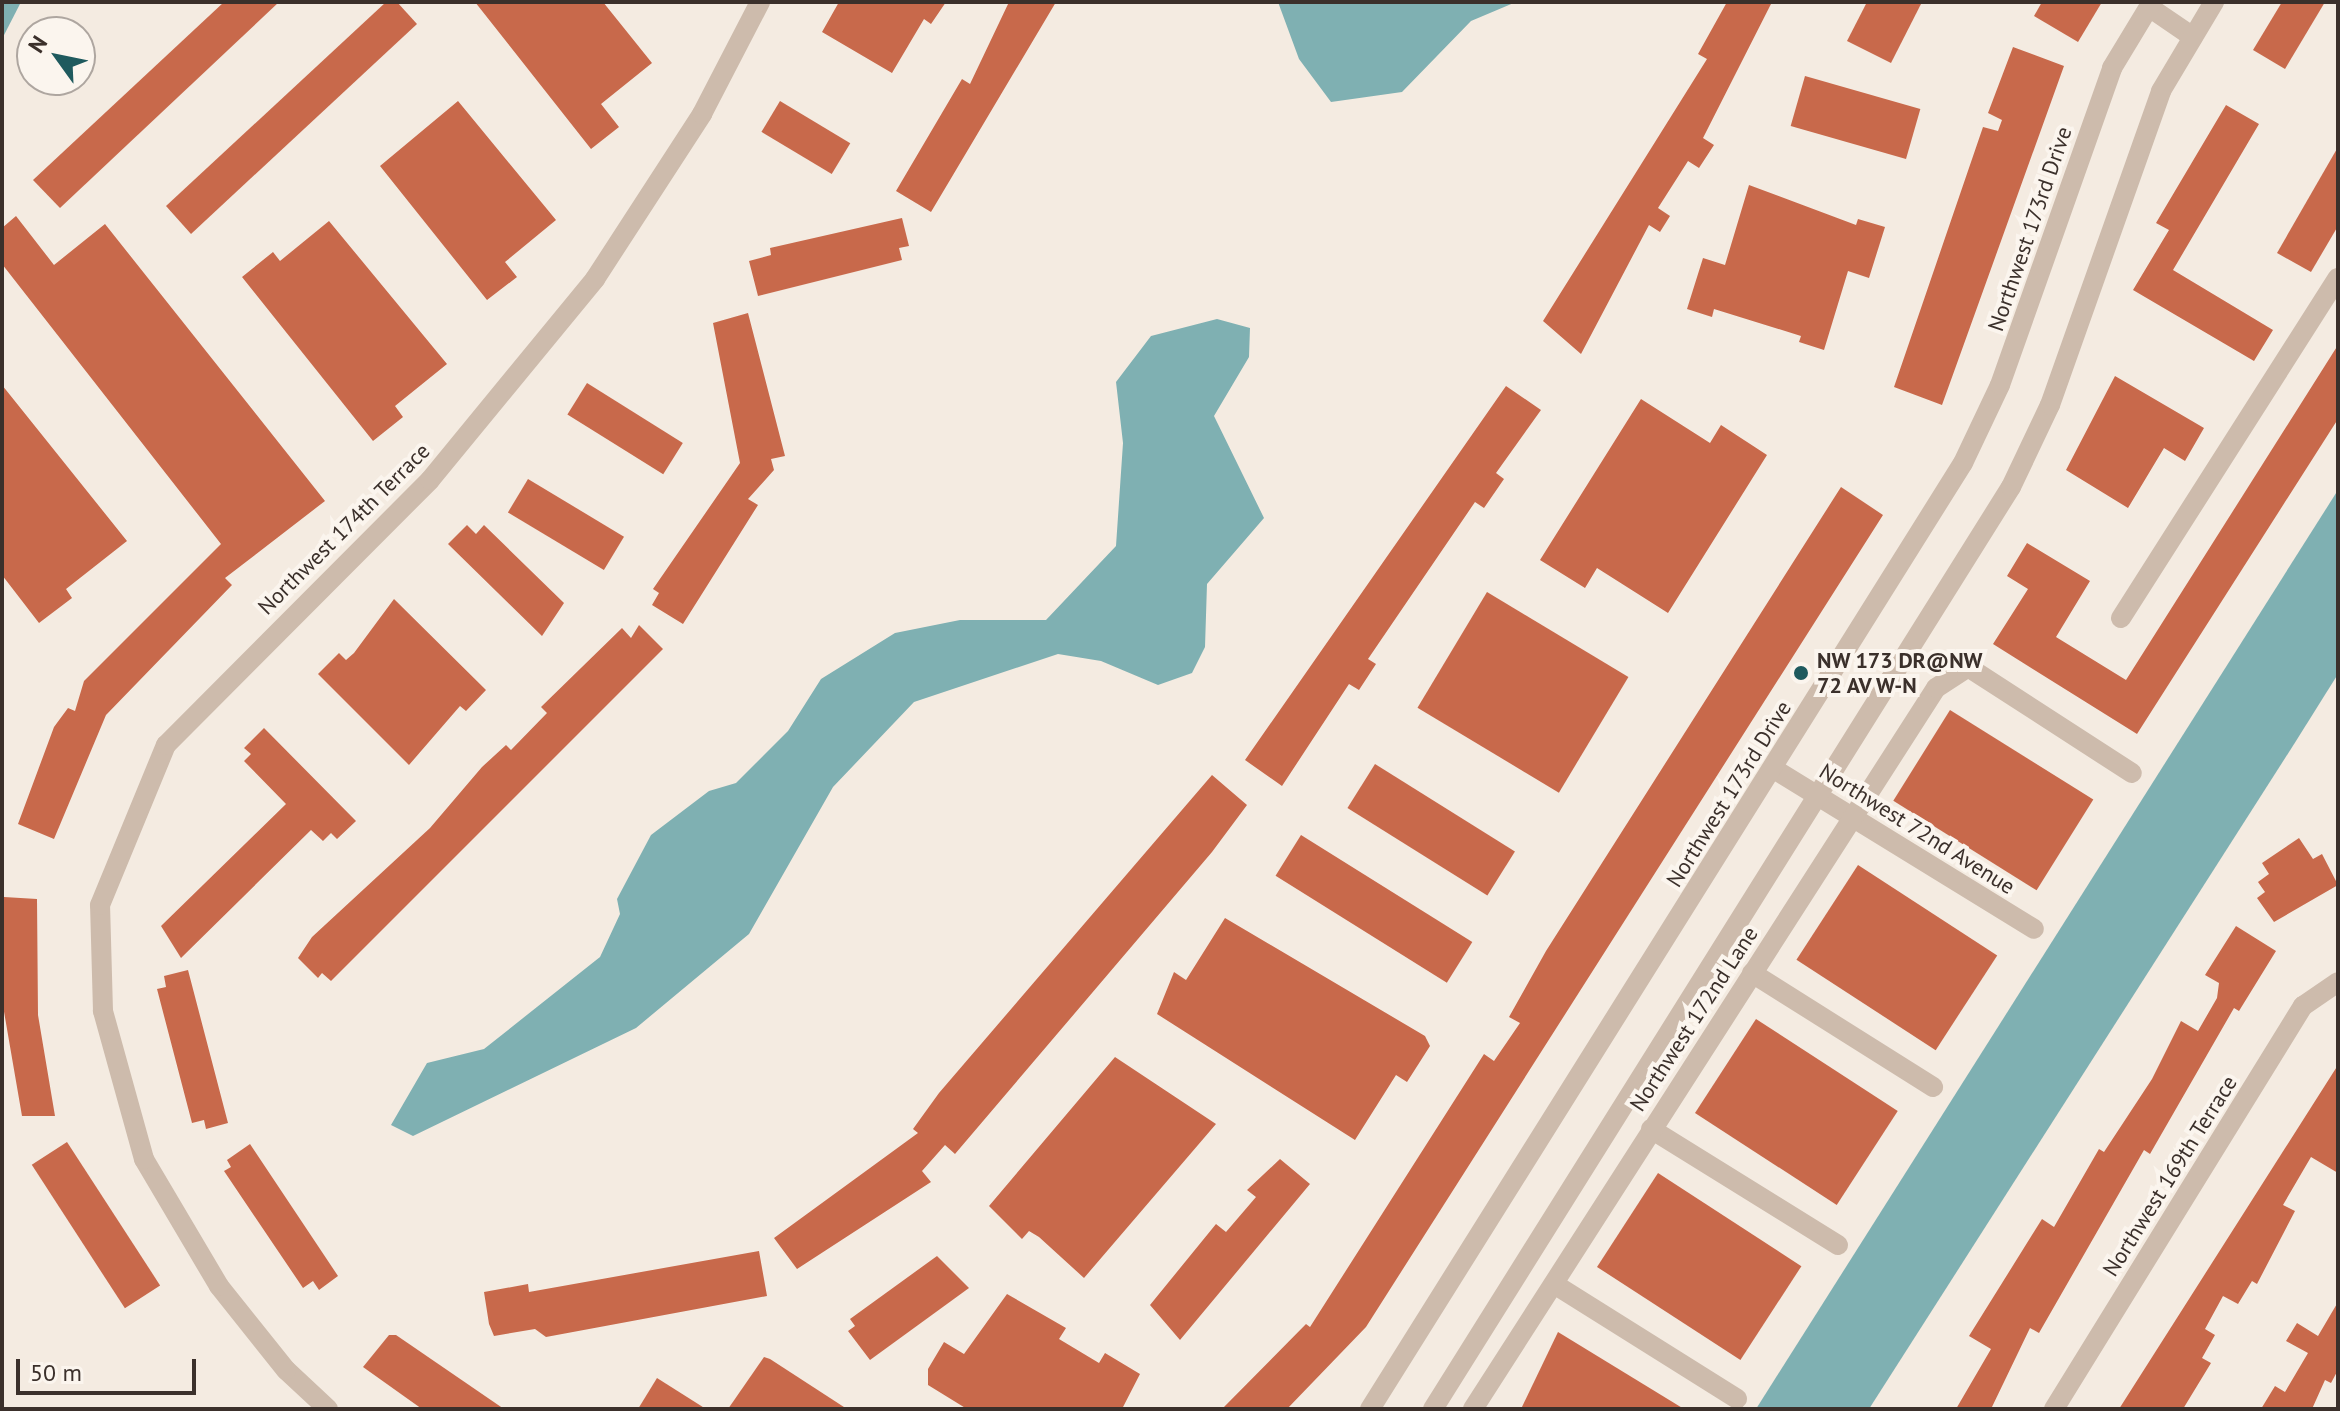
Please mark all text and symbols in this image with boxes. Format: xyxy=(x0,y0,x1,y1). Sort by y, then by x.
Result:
north arrow xyxy=(16,16,96,96)
text: N xyxy=(22,30,53,58)
street label: Northwest 173rd Drive xyxy=(1983,123,2077,335)
street label: Northwest 174th Terrace xyxy=(253,438,435,620)
place label: NW 173 DR@NW 72 AV W-N xyxy=(1817,647,1983,698)
marker: NW 173 DR@NW 72 AV W-N xyxy=(1792,664,1810,682)
street label: Northwest 173rd Drive xyxy=(1661,696,1797,892)
street label: Northwest 72nd Avenue xyxy=(1814,758,2020,900)
street label: Northwest 172nd Lane xyxy=(1624,922,1764,1116)
street label: Northwest 169th Terrace xyxy=(2097,1071,2243,1281)
scale bar xyxy=(20,1343,200,1393)
text: 50 m xyxy=(30,1357,82,1388)

